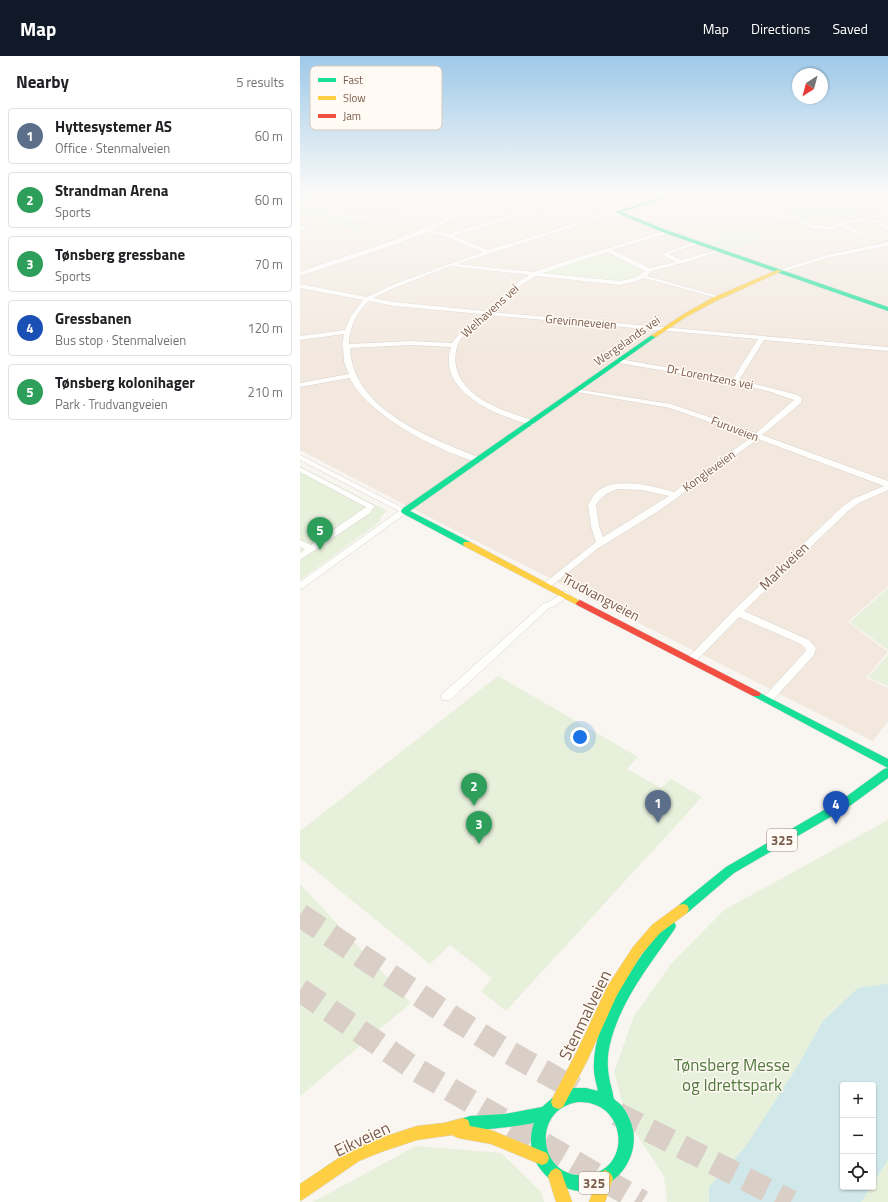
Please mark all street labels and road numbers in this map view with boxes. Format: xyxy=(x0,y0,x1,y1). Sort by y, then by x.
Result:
street label: Welhavens vei xyxy=(456,279,523,342)
street label: Grevinneveien xyxy=(545,309,617,334)
street label: Wergelands vei xyxy=(590,311,664,370)
street label: Dr Lorentzens vei xyxy=(665,359,755,394)
street label: Furuveien xyxy=(709,411,762,446)
street label: Kongleveien xyxy=(678,445,739,496)
street label: Markveien xyxy=(754,537,813,595)
street label: Trudvangveien xyxy=(559,567,644,626)
road number: 325 xyxy=(767,829,797,851)
street label: Stenmalveien xyxy=(552,966,618,1064)
street label: Eikveien xyxy=(330,1115,394,1163)
road number: 325 xyxy=(579,1172,609,1194)

